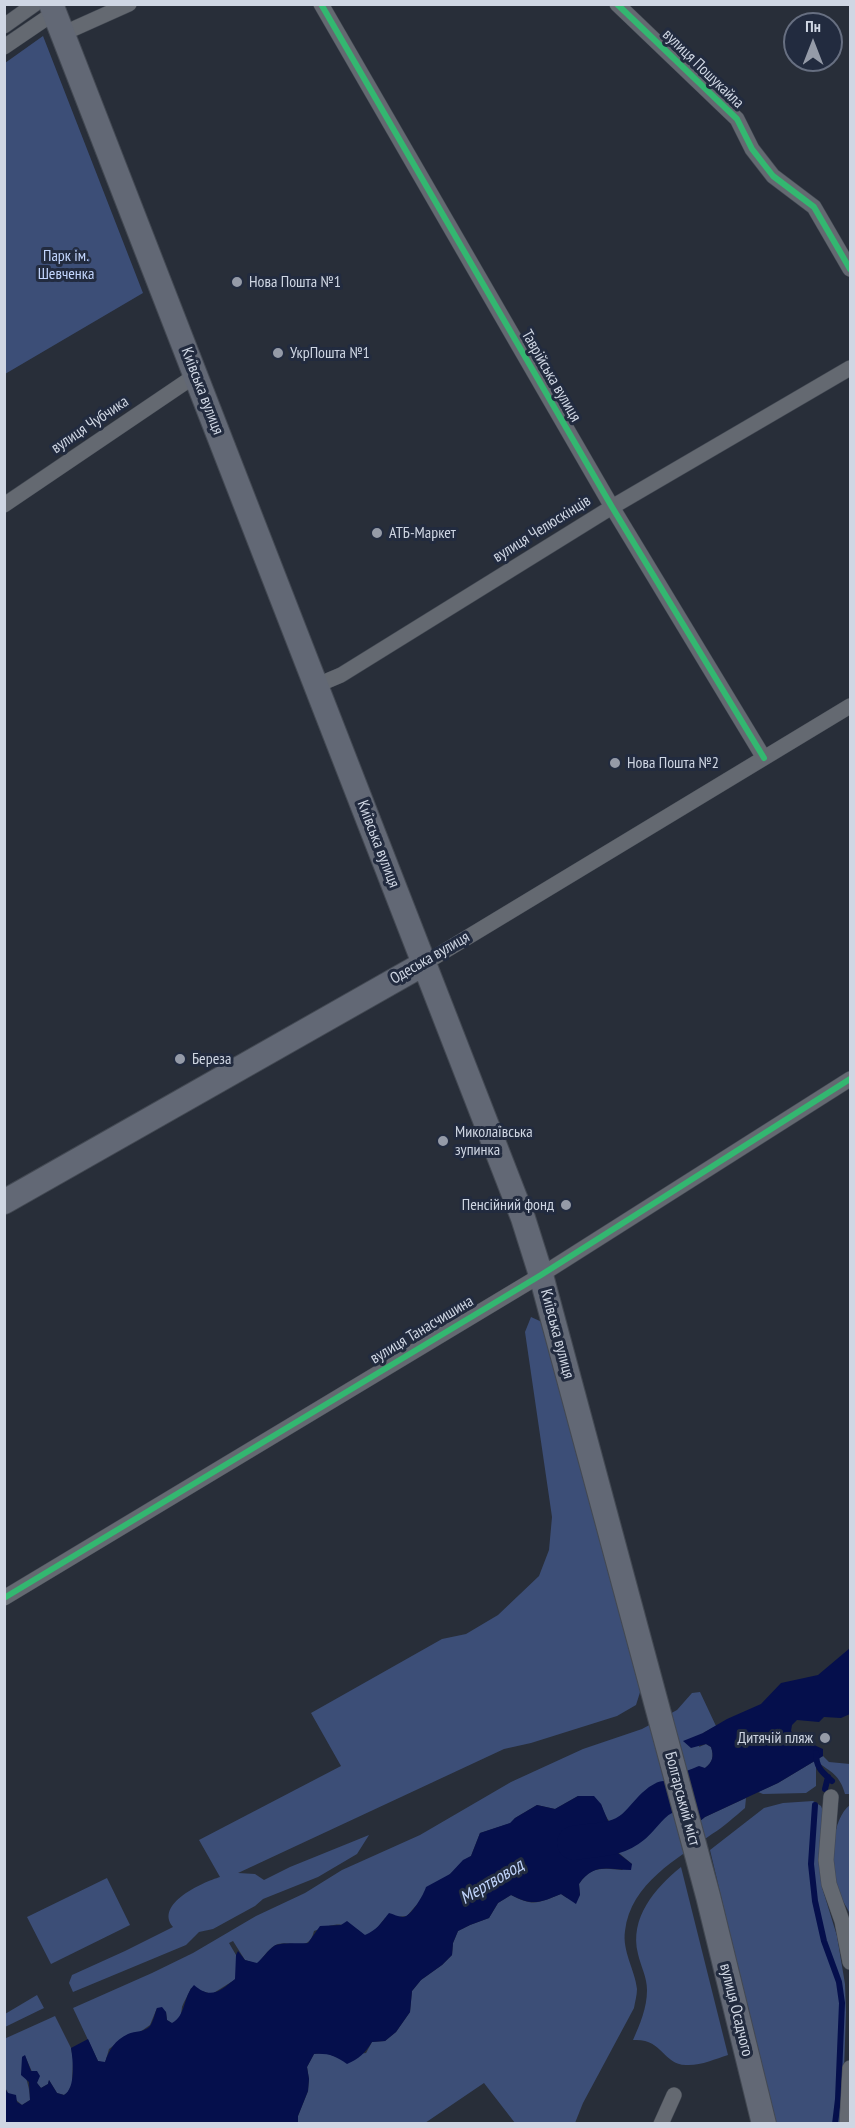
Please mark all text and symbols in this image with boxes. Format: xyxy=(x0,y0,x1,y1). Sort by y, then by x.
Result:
north arrow xyxy=(783,12,843,72)
text: Пн xyxy=(805,16,821,36)
street label: вулиця Пошукайла xyxy=(658,25,748,113)
park label: Парк ім. Шевченка xyxy=(38,246,94,284)
place label: Нова Пошта №1 xyxy=(249,272,341,292)
marker: Нова Пошта №1 xyxy=(230,275,244,289)
street label: Таврійська вулиця xyxy=(517,327,585,425)
place label: УкрПошта №1 xyxy=(290,343,370,363)
street label: Київська вулиця xyxy=(177,345,227,437)
marker: УкрПошта №1 xyxy=(271,346,285,360)
street label: вулиця Чубчика xyxy=(48,392,132,458)
street label: вулиця Челюскінців xyxy=(490,491,594,567)
place label: АТБ-Маркет xyxy=(389,523,456,543)
marker: АТБ-Маркет xyxy=(370,526,384,540)
place label: Нова Пошта №2 xyxy=(627,753,719,773)
marker: Нова Пошта №2 xyxy=(608,756,622,770)
street label: Київська вулиця xyxy=(353,798,403,890)
street label: Одеська вулиця xyxy=(387,928,473,988)
place label: Береза xyxy=(192,1049,231,1069)
marker: Береза xyxy=(173,1052,187,1066)
place label: Миколаївська зупинка xyxy=(455,1122,533,1160)
marker: Миколаївська зупинка xyxy=(436,1134,450,1148)
place label: Пенсійний фонд xyxy=(462,1195,554,1215)
marker: Пенсійний фонд xyxy=(559,1198,573,1212)
street label: Київська вулиця xyxy=(536,1287,578,1381)
street label: вулиця Танасчишина xyxy=(367,1292,477,1368)
place label: Дитячій пляж xyxy=(738,1728,813,1748)
marker: Дитячій пляж xyxy=(818,1731,832,1745)
street label: Болгарський міст xyxy=(660,1750,704,1848)
water label: Мертвовод xyxy=(456,1855,528,1909)
street label: вулиця Осадчого xyxy=(715,1962,757,2058)

